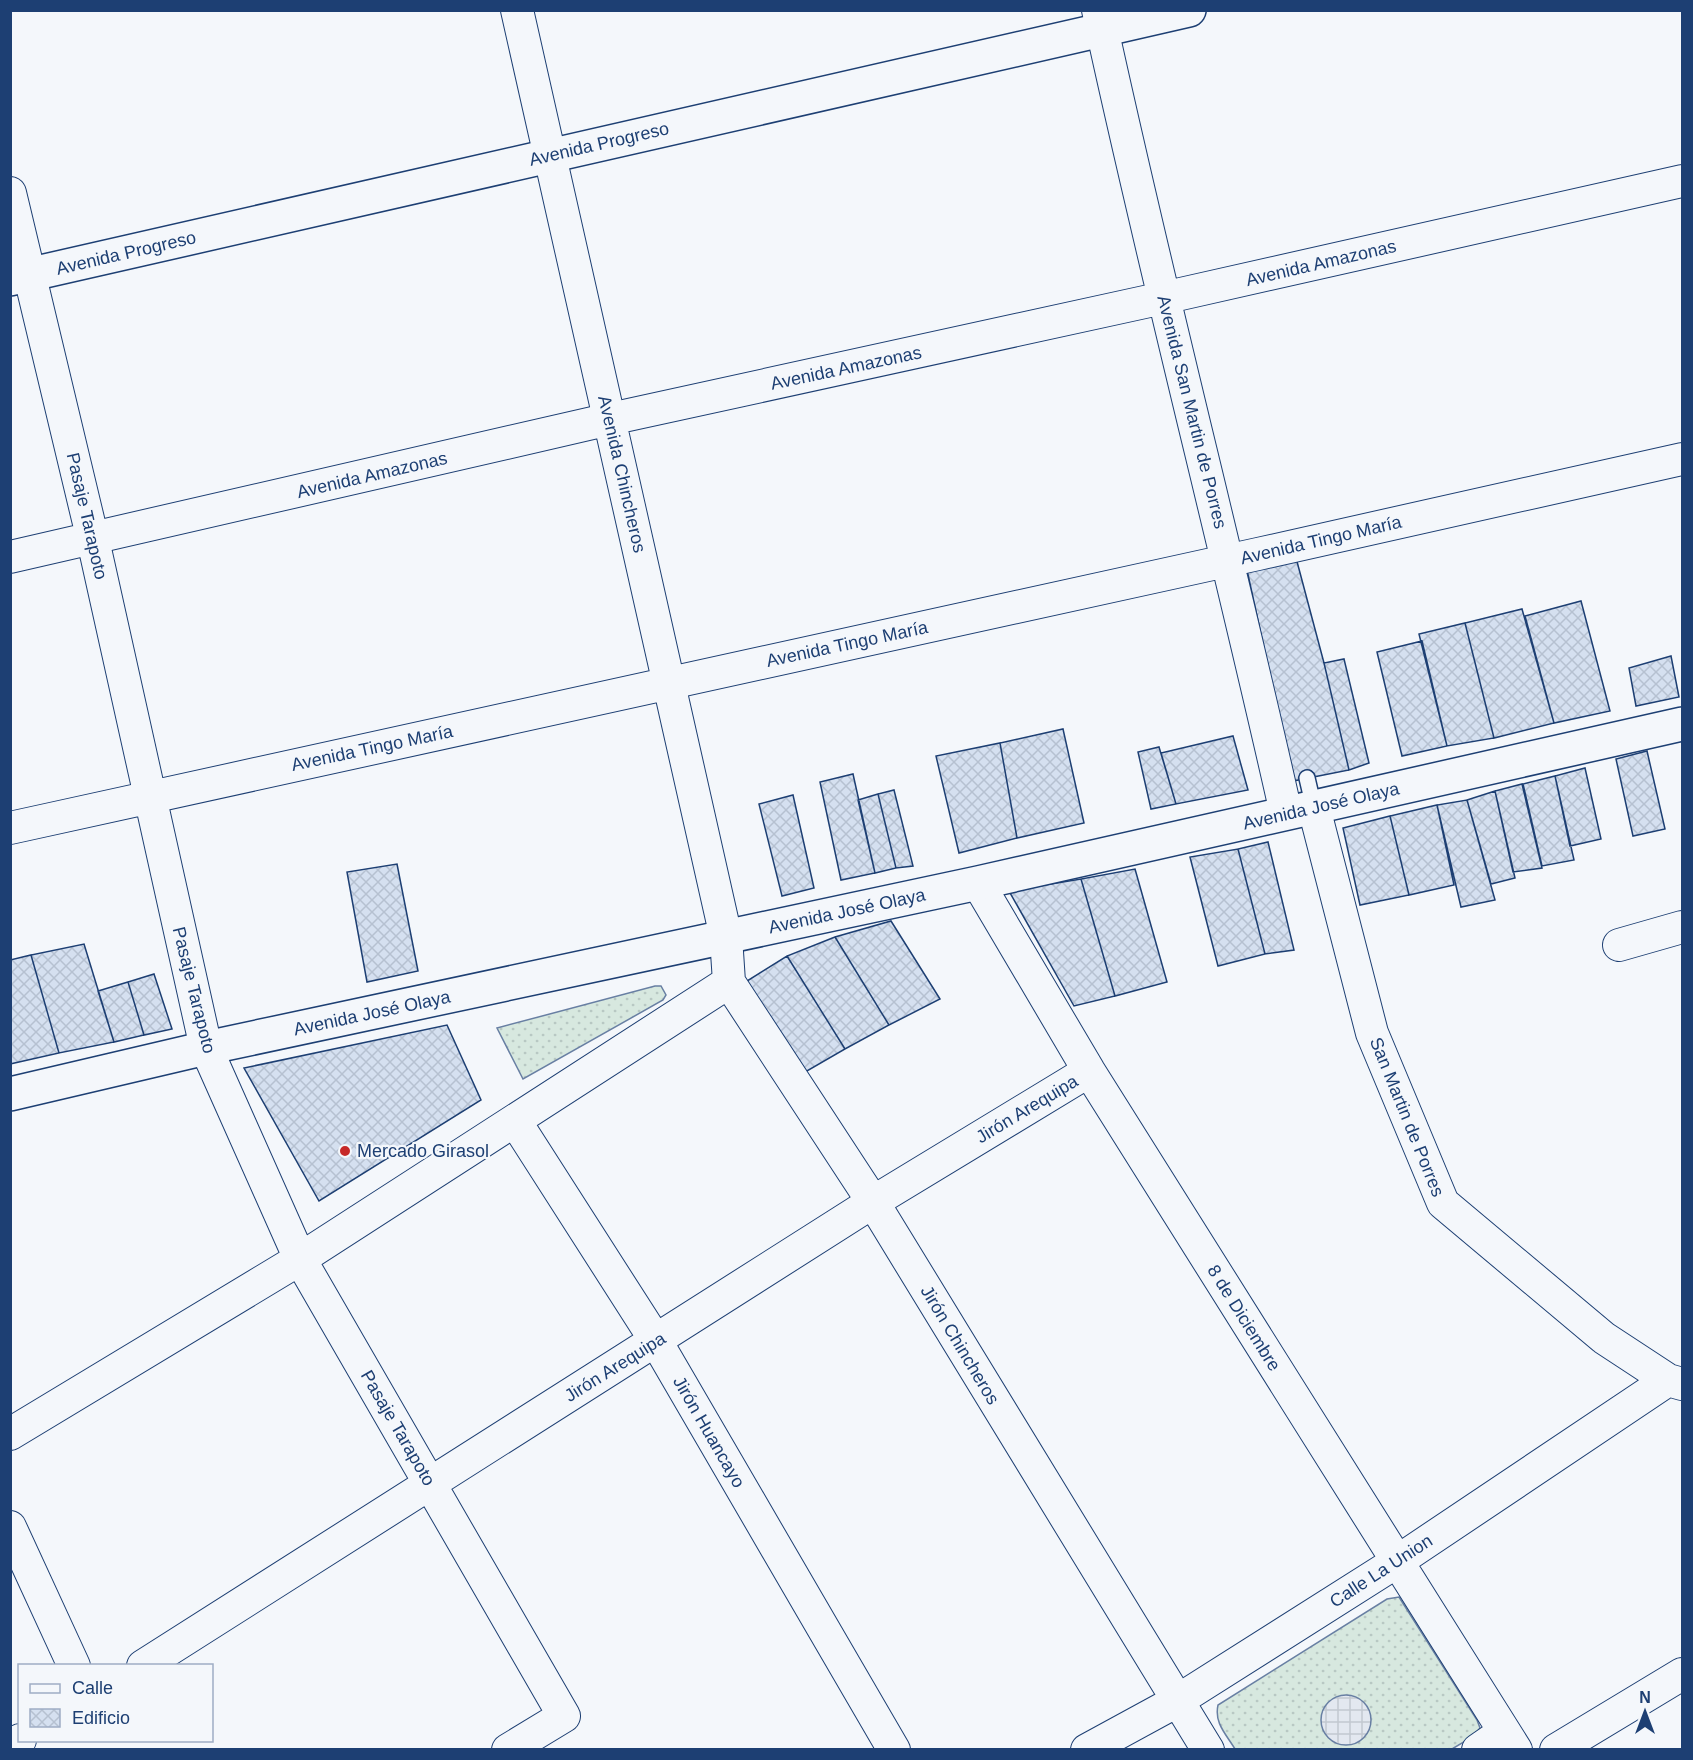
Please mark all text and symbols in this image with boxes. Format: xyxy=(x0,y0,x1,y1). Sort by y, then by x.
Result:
street label: Avenida Progreso xyxy=(527,118,671,170)
street label: Avenida Progreso xyxy=(54,227,198,279)
street label: Avenida Amazonas xyxy=(1244,236,1398,290)
street label: Avenida San Martin de Porres xyxy=(1153,293,1231,531)
street label: Avenida Amazonas xyxy=(769,342,923,394)
street label: Avenida Chincheros xyxy=(594,393,650,555)
street label: Avenida Amazonas xyxy=(295,448,449,502)
street label: Pasaje Tarapoto xyxy=(63,451,111,581)
street label: Avenida Tingo María xyxy=(1238,512,1404,568)
street label: Avenida Tingo María xyxy=(764,617,931,671)
street label: Avenida Tingo María xyxy=(289,721,456,775)
street label: Avenida José Olaya xyxy=(1241,778,1402,834)
street label: Avenida José Olaya xyxy=(767,884,928,937)
street label: Pasaje Tarapoto xyxy=(169,925,219,1055)
street label: Avenida José Olaya xyxy=(292,986,453,1039)
street label: San Martin de Porres xyxy=(1366,1034,1448,1200)
street label: Jirón Arequipa xyxy=(973,1070,1082,1147)
place label: Mercado Girasol xyxy=(357,1141,489,1161)
marker: Mercado Girasol xyxy=(338,1144,352,1158)
street label: 8 de Diciembre xyxy=(1203,1261,1285,1375)
street label: Jirón Chincheros xyxy=(917,1282,1003,1408)
street label: Jirón Arequipa xyxy=(561,1328,670,1406)
street label: Pasaje Tarapoto xyxy=(357,1367,439,1489)
street label: Jirón Huancayo xyxy=(669,1373,749,1491)
street label: Calle La Union xyxy=(1326,1530,1436,1612)
legend xyxy=(18,1664,213,1742)
text: Calle xyxy=(72,1678,113,1698)
north arrow xyxy=(1615,1682,1675,1742)
text: N xyxy=(1639,1689,1651,1706)
text: Edificio xyxy=(72,1708,130,1728)

